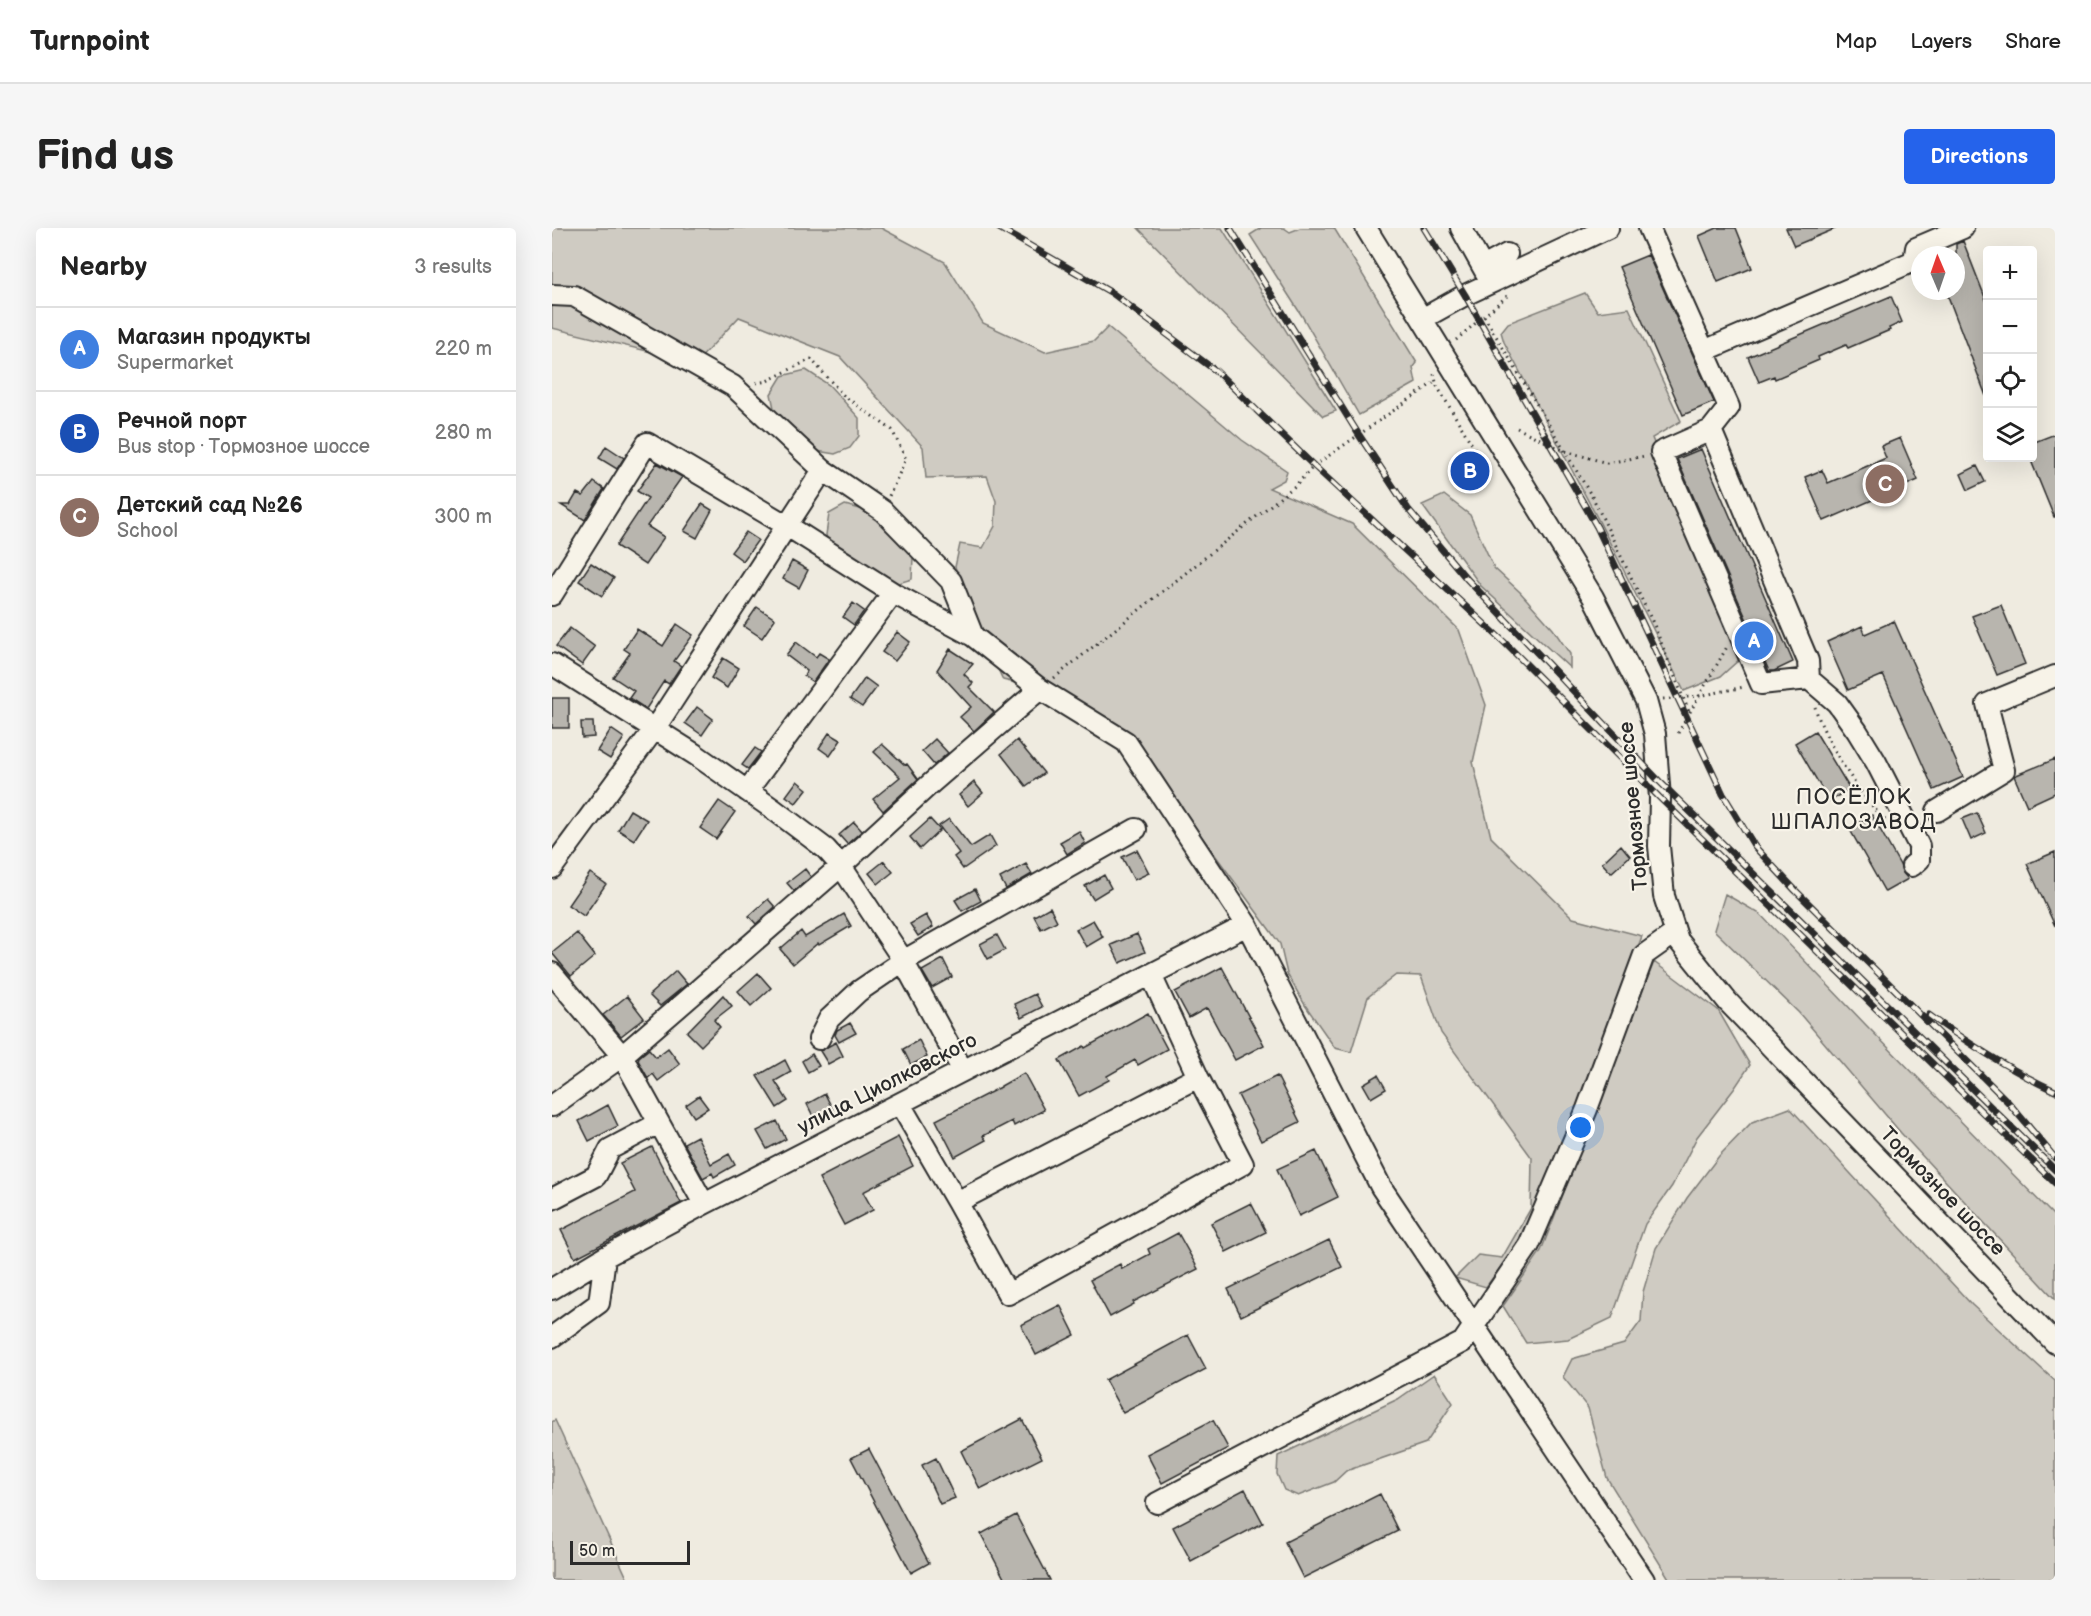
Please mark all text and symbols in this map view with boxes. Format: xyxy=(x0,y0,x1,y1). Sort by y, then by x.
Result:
text: Turnpoint xyxy=(30,25,150,58)
text: Map xyxy=(1835,29,1877,54)
text: Layers xyxy=(1910,29,1972,54)
text: Share xyxy=(2005,29,2061,54)
button: Directions xyxy=(1904,129,2055,184)
text: Find us xyxy=(36,131,174,182)
north arrow xyxy=(1911,246,1965,300)
map controls xyxy=(1983,246,2037,462)
button: + xyxy=(1983,246,2037,300)
text: Nearby xyxy=(60,252,147,283)
text: 3 results xyxy=(414,255,492,279)
button: − xyxy=(1983,300,2037,354)
text: Магазин продукты xyxy=(117,324,311,351)
text: A xyxy=(73,337,86,361)
text: 220 m xyxy=(435,337,492,361)
text: Supermarket xyxy=(117,351,233,375)
button: locate xyxy=(1983,354,2037,408)
text: Речной порт xyxy=(117,408,247,435)
button: layers xyxy=(1983,408,2037,462)
text: B xyxy=(72,421,87,445)
text: 280 m xyxy=(435,421,492,445)
text: Bus stop · Тормозное шоссе xyxy=(117,435,370,459)
pin: B xyxy=(1450,448,1490,494)
pin: C xyxy=(1866,462,1904,506)
text: Детский сад №26 xyxy=(117,492,303,519)
text: C xyxy=(72,505,87,529)
text: 300 m xyxy=(434,505,492,529)
text: School xyxy=(117,519,178,543)
pin: A xyxy=(1734,618,1774,664)
street label: Тормозное шоссе xyxy=(1614,720,1653,891)
district label: ПОСЁЛОК ШПАЛОЗАВОД xyxy=(1771,784,1937,836)
street label: улица Циолковского xyxy=(793,1027,981,1139)
your location xyxy=(1566,1113,1595,1142)
street label: Тормозное шоссе xyxy=(1875,1122,2011,1261)
scale bar xyxy=(570,1538,690,1566)
text: 50 m xyxy=(579,1542,615,1561)

